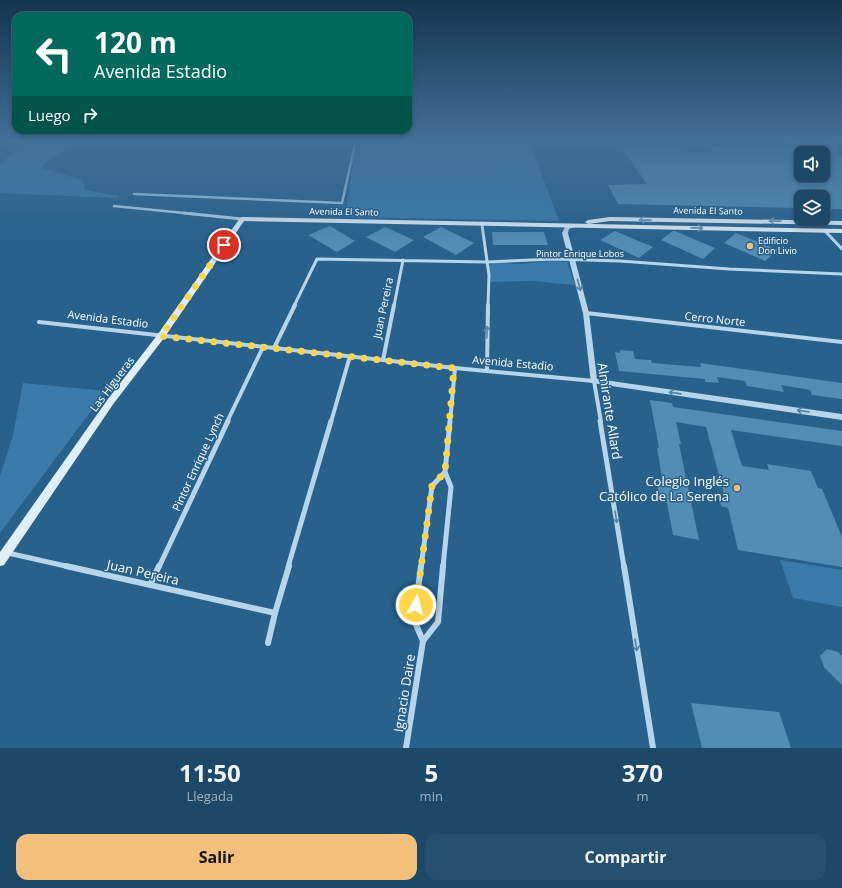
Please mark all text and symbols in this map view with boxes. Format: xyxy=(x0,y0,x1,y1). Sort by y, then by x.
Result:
text: 120 m xyxy=(94,23,177,61)
icon: left xyxy=(28,28,80,80)
text: Avenida Estadio xyxy=(94,59,227,83)
icon: right xyxy=(79,104,101,126)
text: Luego xyxy=(28,105,71,125)
map controls xyxy=(794,146,830,226)
button: sound xyxy=(794,146,830,182)
button: layers xyxy=(794,190,830,226)
street label: Avenida El Santo xyxy=(673,203,743,218)
street label: Avenida El Santo xyxy=(309,204,379,219)
one-way arrow xyxy=(639,216,652,223)
one-way arrow xyxy=(769,217,782,225)
one-way arrow xyxy=(690,224,703,232)
pin xyxy=(207,228,241,262)
icon: arrive xyxy=(213,234,235,256)
place label: Edificio Don Livio xyxy=(758,234,797,257)
marker: Edificio Don Livio xyxy=(745,241,755,251)
street label: Pintor Enrique Lobos xyxy=(536,247,624,260)
street label: Juan Pereira xyxy=(368,276,396,341)
one-way arrow xyxy=(576,279,583,292)
street label: Avenida Estadio xyxy=(67,306,150,331)
street label: Cerro Norte xyxy=(684,308,746,329)
one-way arrow xyxy=(483,326,491,339)
street label: Avenida Estadio xyxy=(472,351,555,374)
street label: Las Higueras xyxy=(86,353,137,414)
street label: Almirante Allard xyxy=(593,361,627,461)
one-way arrow xyxy=(669,389,682,397)
one-way arrow xyxy=(797,407,810,415)
street label: Pintor Enrique Lynch xyxy=(168,410,227,513)
place label: Colegio Inglés Católico de La Serena xyxy=(599,472,729,505)
marker: Colegio Inglés Católico de La Serena xyxy=(732,483,742,493)
one-way arrow xyxy=(612,510,620,523)
street label: Juan Pereira xyxy=(103,555,181,589)
position arrow xyxy=(395,584,437,626)
one-way arrow xyxy=(633,638,641,651)
street label: Ignacio Daire xyxy=(389,653,419,733)
text: 11:50 xyxy=(179,756,241,789)
text: 5 xyxy=(424,756,438,789)
text: 370 xyxy=(622,756,663,789)
text: Llegada xyxy=(186,787,233,805)
text: min xyxy=(420,787,443,805)
text: m xyxy=(636,787,648,805)
button: Salir xyxy=(16,834,417,880)
button: Compartir xyxy=(425,834,826,880)

